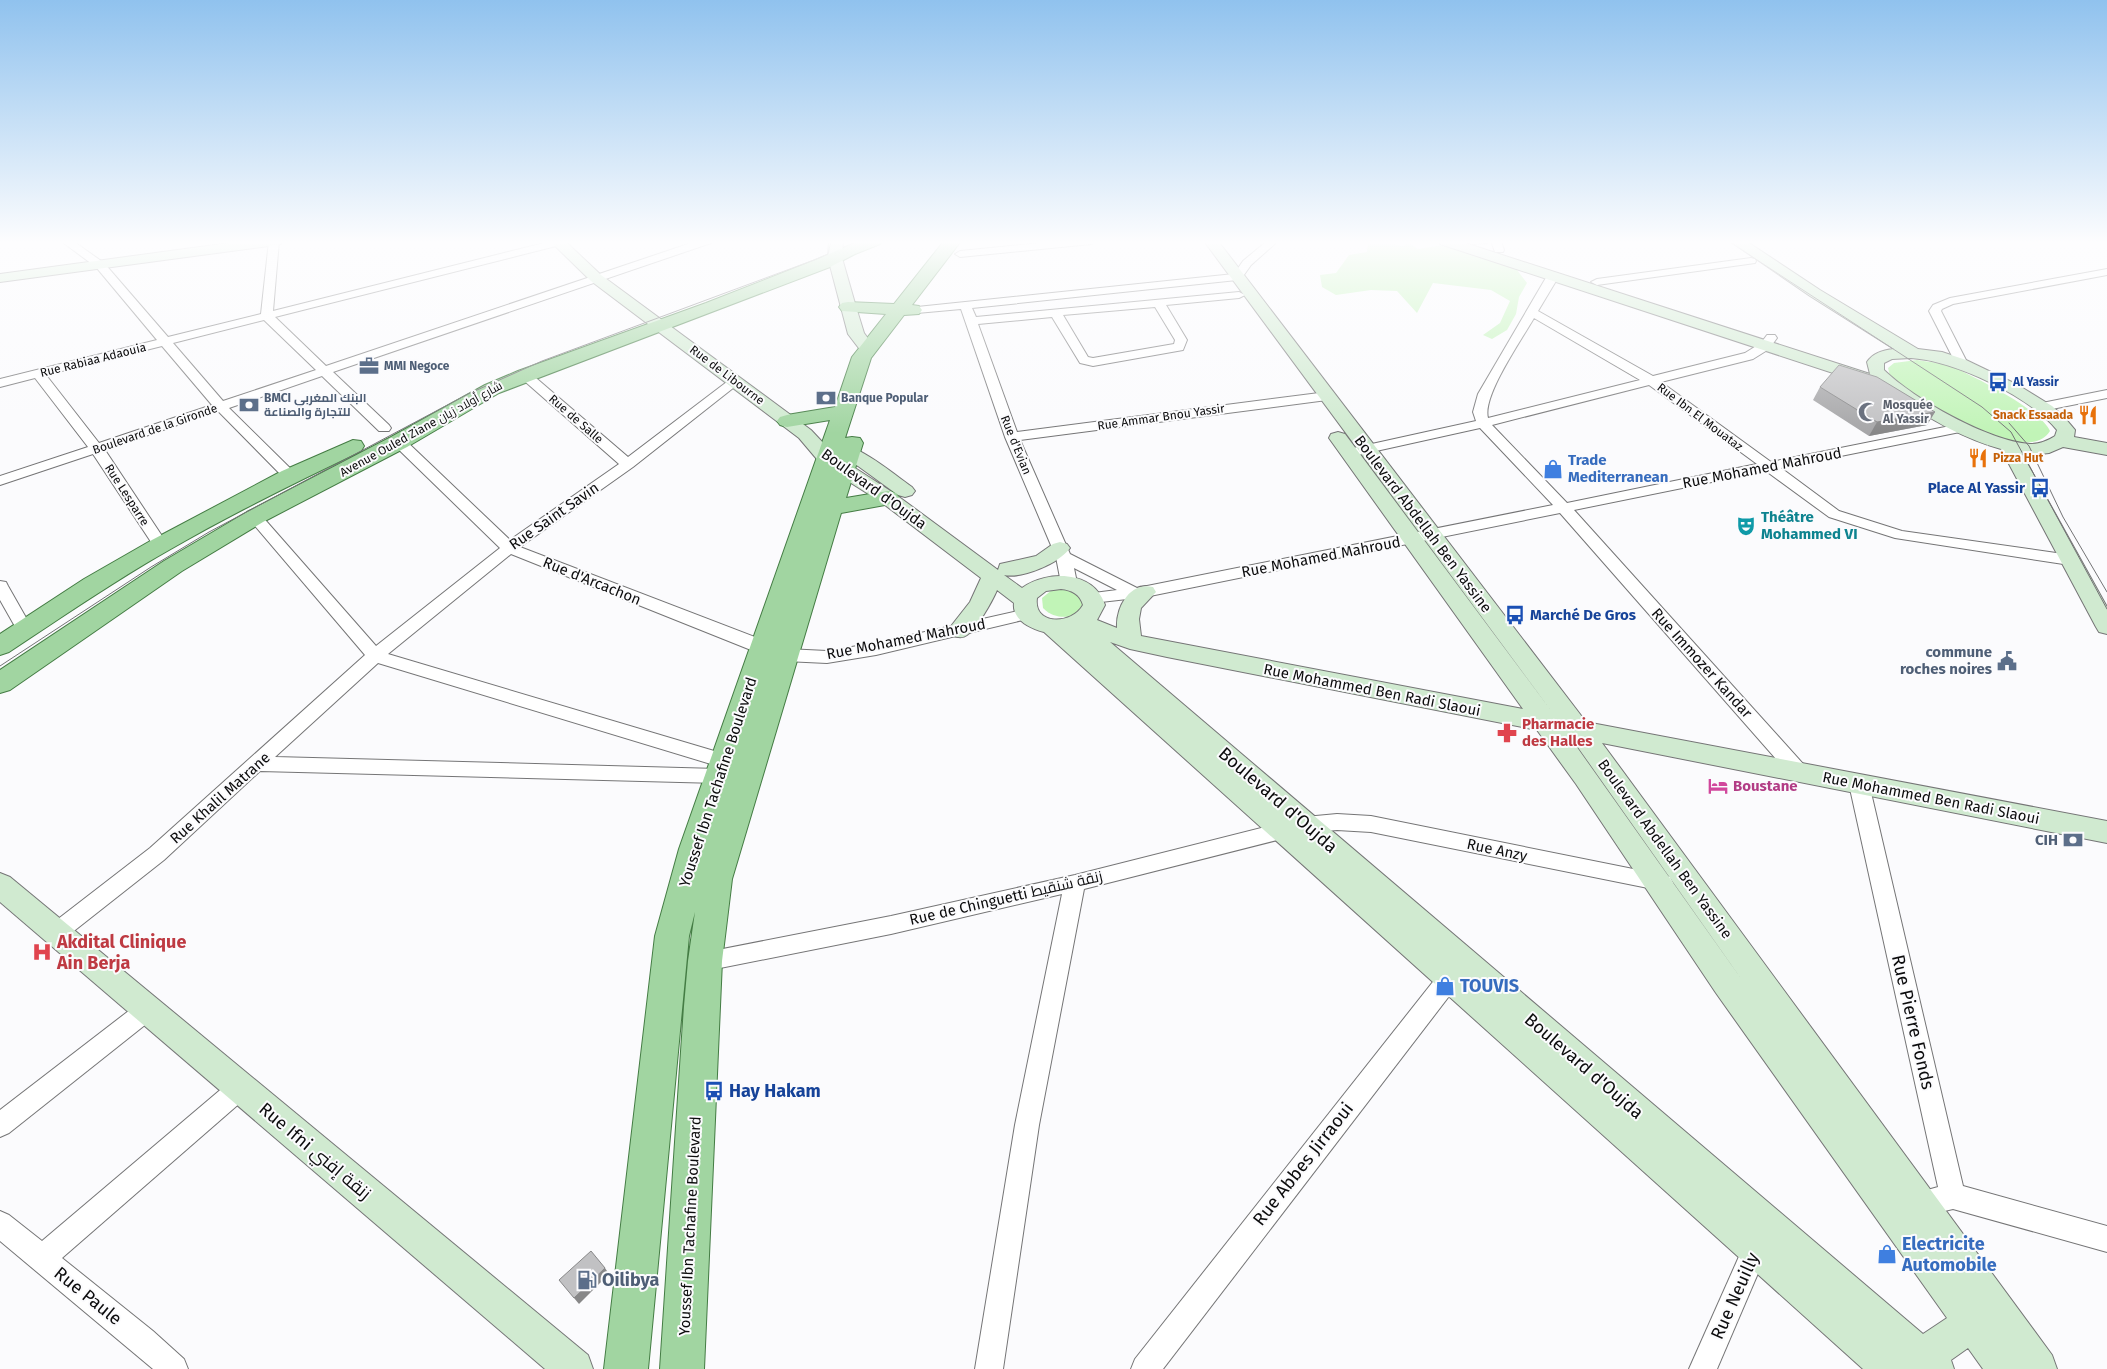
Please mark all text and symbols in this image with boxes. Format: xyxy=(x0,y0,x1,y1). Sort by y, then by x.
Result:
street label: Rue Rabiaa Adaouia xyxy=(39,340,147,380)
street label: Rue de Libourne xyxy=(687,342,767,408)
office icon: MMI Negoce xyxy=(358,355,380,377)
place label: MMI Negoce xyxy=(384,359,450,373)
bus stop icon: Al Yassir xyxy=(1987,371,2009,393)
place label: Al Yassir xyxy=(2012,375,2059,389)
street label: Avenue Ouled Ziane شارع أولاد زيان xyxy=(337,378,505,480)
street label: Rue Ibn El Mouataz xyxy=(1654,380,1746,454)
bank icon: Banque Popular xyxy=(815,387,837,409)
place label: BMCI البنك المغربي للتجارة والصناعة xyxy=(264,391,366,420)
place label: Banque Popular xyxy=(841,391,928,405)
street label: Rue de Salle xyxy=(546,392,606,446)
bank icon: BMCI البنك المغربي للتجارة والصناعة xyxy=(238,394,260,416)
place label: Mosquée Al Yassir xyxy=(1882,398,1933,426)
street label: Boulevard de la Gironde xyxy=(91,401,219,457)
street label: Rue Ammar Bnou Yassir xyxy=(1096,401,1226,433)
mosque icon: Mosquée Al Yassir xyxy=(1857,401,1879,423)
restaurant icon: Snack Essaada xyxy=(2077,404,2099,426)
place label: Snack Essaada xyxy=(1993,408,2073,422)
street label: Rue d'Evian xyxy=(998,413,1034,477)
street label: Boulevard Abdellah Ben Yassine xyxy=(1350,432,1496,616)
street label: Rue Mohamed Mahroud xyxy=(1681,444,1843,492)
street label: Boulevard d'Oujda xyxy=(818,445,930,533)
restaurant icon: Pizza Hut xyxy=(1967,447,1989,469)
place label: Trade Mediterranean xyxy=(1568,451,1669,486)
place label: Pizza Hut xyxy=(1993,451,2044,465)
shop icon: Trade Mediterranean xyxy=(1542,458,1564,480)
street label: Rue Lesparre xyxy=(102,462,152,528)
bus stop icon: Place Al Yassir xyxy=(2029,477,2051,499)
street label: Rue Saint Savin xyxy=(506,478,602,554)
place label: Place Al Yassir xyxy=(1928,479,2026,497)
place label: Théâtre Mohammed VI xyxy=(1761,508,1858,543)
theatre icon: Théâtre Mohammed VI xyxy=(1735,515,1757,537)
street label: Rue Mohamed Mahroud xyxy=(1240,533,1402,581)
street label: Rue d'Arcachon xyxy=(540,553,644,609)
bus stop icon: Marché De Gros xyxy=(1504,604,1526,626)
street label: Rue Immozer Kandar xyxy=(1648,604,1756,722)
place label: Marché De Gros xyxy=(1530,606,1636,624)
street label: Rue Mohamed Mahroud xyxy=(825,615,987,663)
place label: commune roches noires xyxy=(1900,643,1992,678)
public building icon: commune roches noires xyxy=(1996,650,2018,672)
street label: Rue Mohammed Ben Radi Slaoui xyxy=(1262,660,1482,720)
street label: Youssef Ibn Tachafine Boulevard xyxy=(676,675,760,889)
place label: Pharmacie des Halles xyxy=(1522,715,1594,750)
pharmacy icon: Pharmacie des Halles xyxy=(1496,722,1518,744)
street label: Boulevard d'Oujda xyxy=(1214,742,1342,858)
street label: Rue Khalil Matrane xyxy=(166,748,274,848)
street label: Boulevard Abdellah Ben Yassine xyxy=(1594,756,1736,942)
street label: Rue Mohammed Ben Radi Slaoui xyxy=(1821,768,2041,828)
hotel icon: Boustane xyxy=(1707,775,1729,797)
place label: Boustane xyxy=(1733,777,1798,795)
bank icon: CIH xyxy=(2062,829,2084,851)
place label: CIH xyxy=(2035,831,2058,849)
street label: Rue Anzy xyxy=(1465,835,1529,865)
street label: Rue de Chinguetti زنقة شنقيط xyxy=(908,867,1104,929)
place label: Akdital Clinique Ain Berja xyxy=(56,931,186,974)
hospital icon: Akdital Clinique Ain Berja xyxy=(31,941,53,963)
street label: Rue Pierre Fonds xyxy=(1887,952,1939,1092)
shop icon: TOUVIS xyxy=(1434,975,1456,997)
place label: TOUVIS xyxy=(1460,975,1519,997)
street label: Boulevard d'Oujda xyxy=(1520,1008,1648,1124)
bus stop icon: Hay Hakam xyxy=(703,1080,725,1102)
place label: Hay Hakam xyxy=(729,1080,821,1102)
street label: Rue Ifni زنقة إفني xyxy=(253,1098,376,1207)
street label: Rue Abbes Jirraoui xyxy=(1248,1098,1358,1230)
street label: Youssef Ibn Tachafine Boulevard xyxy=(675,1116,705,1336)
place label: Electricite Automobile xyxy=(1901,1233,1997,1276)
shop icon: Electricite Automobile xyxy=(1876,1243,1898,1265)
street label: Rue Neuilly xyxy=(1706,1249,1764,1343)
street label: Rue Paule xyxy=(50,1262,126,1330)
fuel station icon: Oilibya xyxy=(576,1269,598,1291)
place label: Oilibya xyxy=(602,1269,659,1291)

